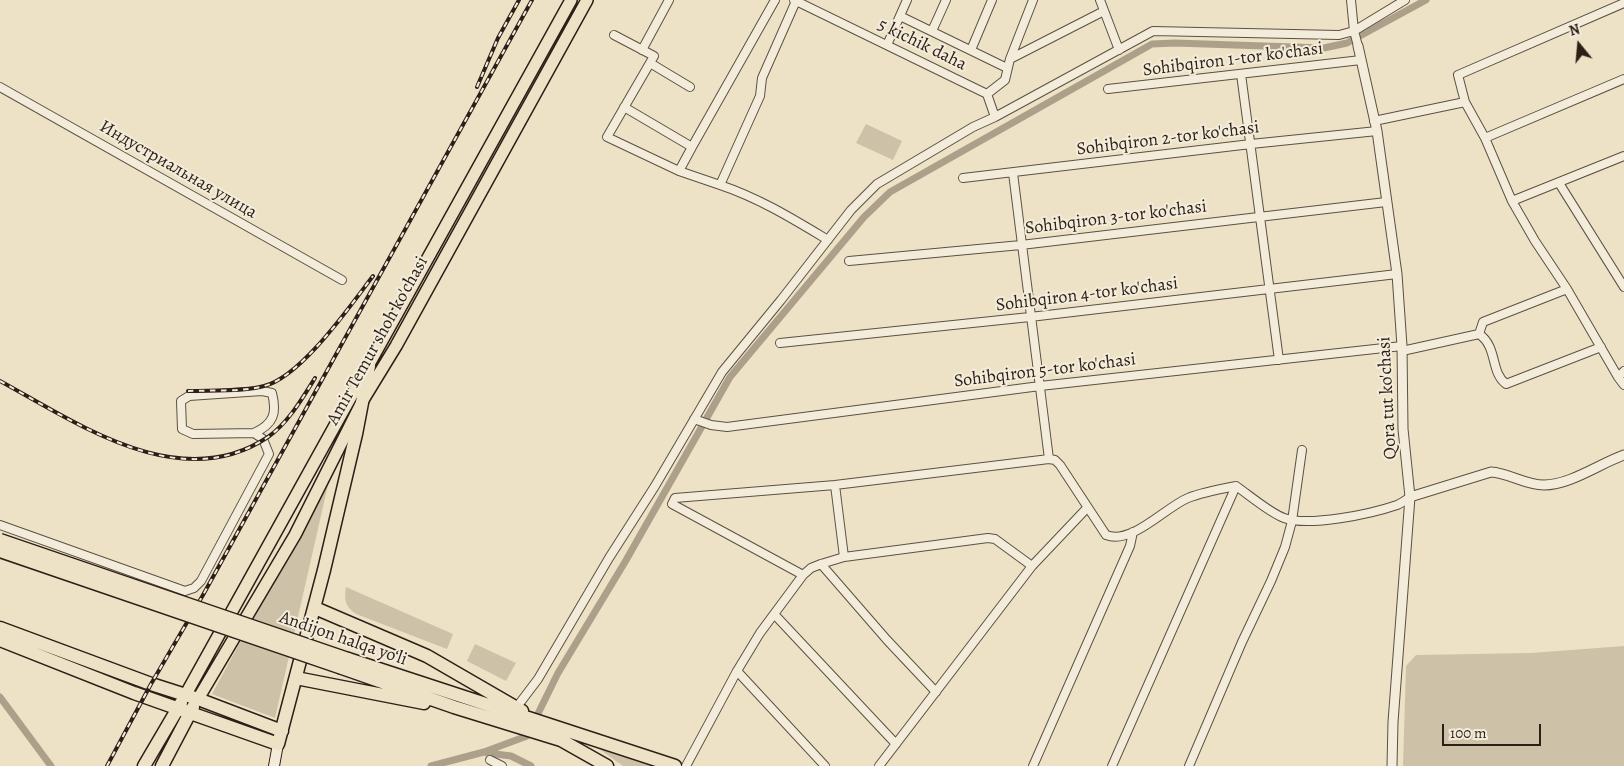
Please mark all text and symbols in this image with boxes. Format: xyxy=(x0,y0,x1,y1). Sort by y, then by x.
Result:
street label: 5 kichik daha xyxy=(874,14,970,76)
north arrow xyxy=(1554,20,1604,70)
text: N xyxy=(1567,20,1582,41)
street label: Sohibqiron 1-tor ko'chasi xyxy=(1142,38,1324,82)
street label: Индустриальная улица xyxy=(95,116,261,224)
street label: Sohibqiron 2-tor ko'chasi xyxy=(1075,117,1261,161)
street label: Sohibqiron 3-tor ko'chasi xyxy=(1024,196,1208,240)
street label: Amir Temur shoh ko'chasi xyxy=(323,253,433,429)
street label: Sohibqiron 4-tor ko'chasi xyxy=(995,273,1179,317)
street label: Qora tut ko'chasi xyxy=(1374,336,1402,460)
street label: Sohibqiron 5-tor ko'chasi xyxy=(953,349,1137,393)
street label: Andijon halqa yo‘li xyxy=(276,607,410,671)
scale bar xyxy=(1444,714,1543,746)
text: 100 m xyxy=(1450,723,1487,743)

